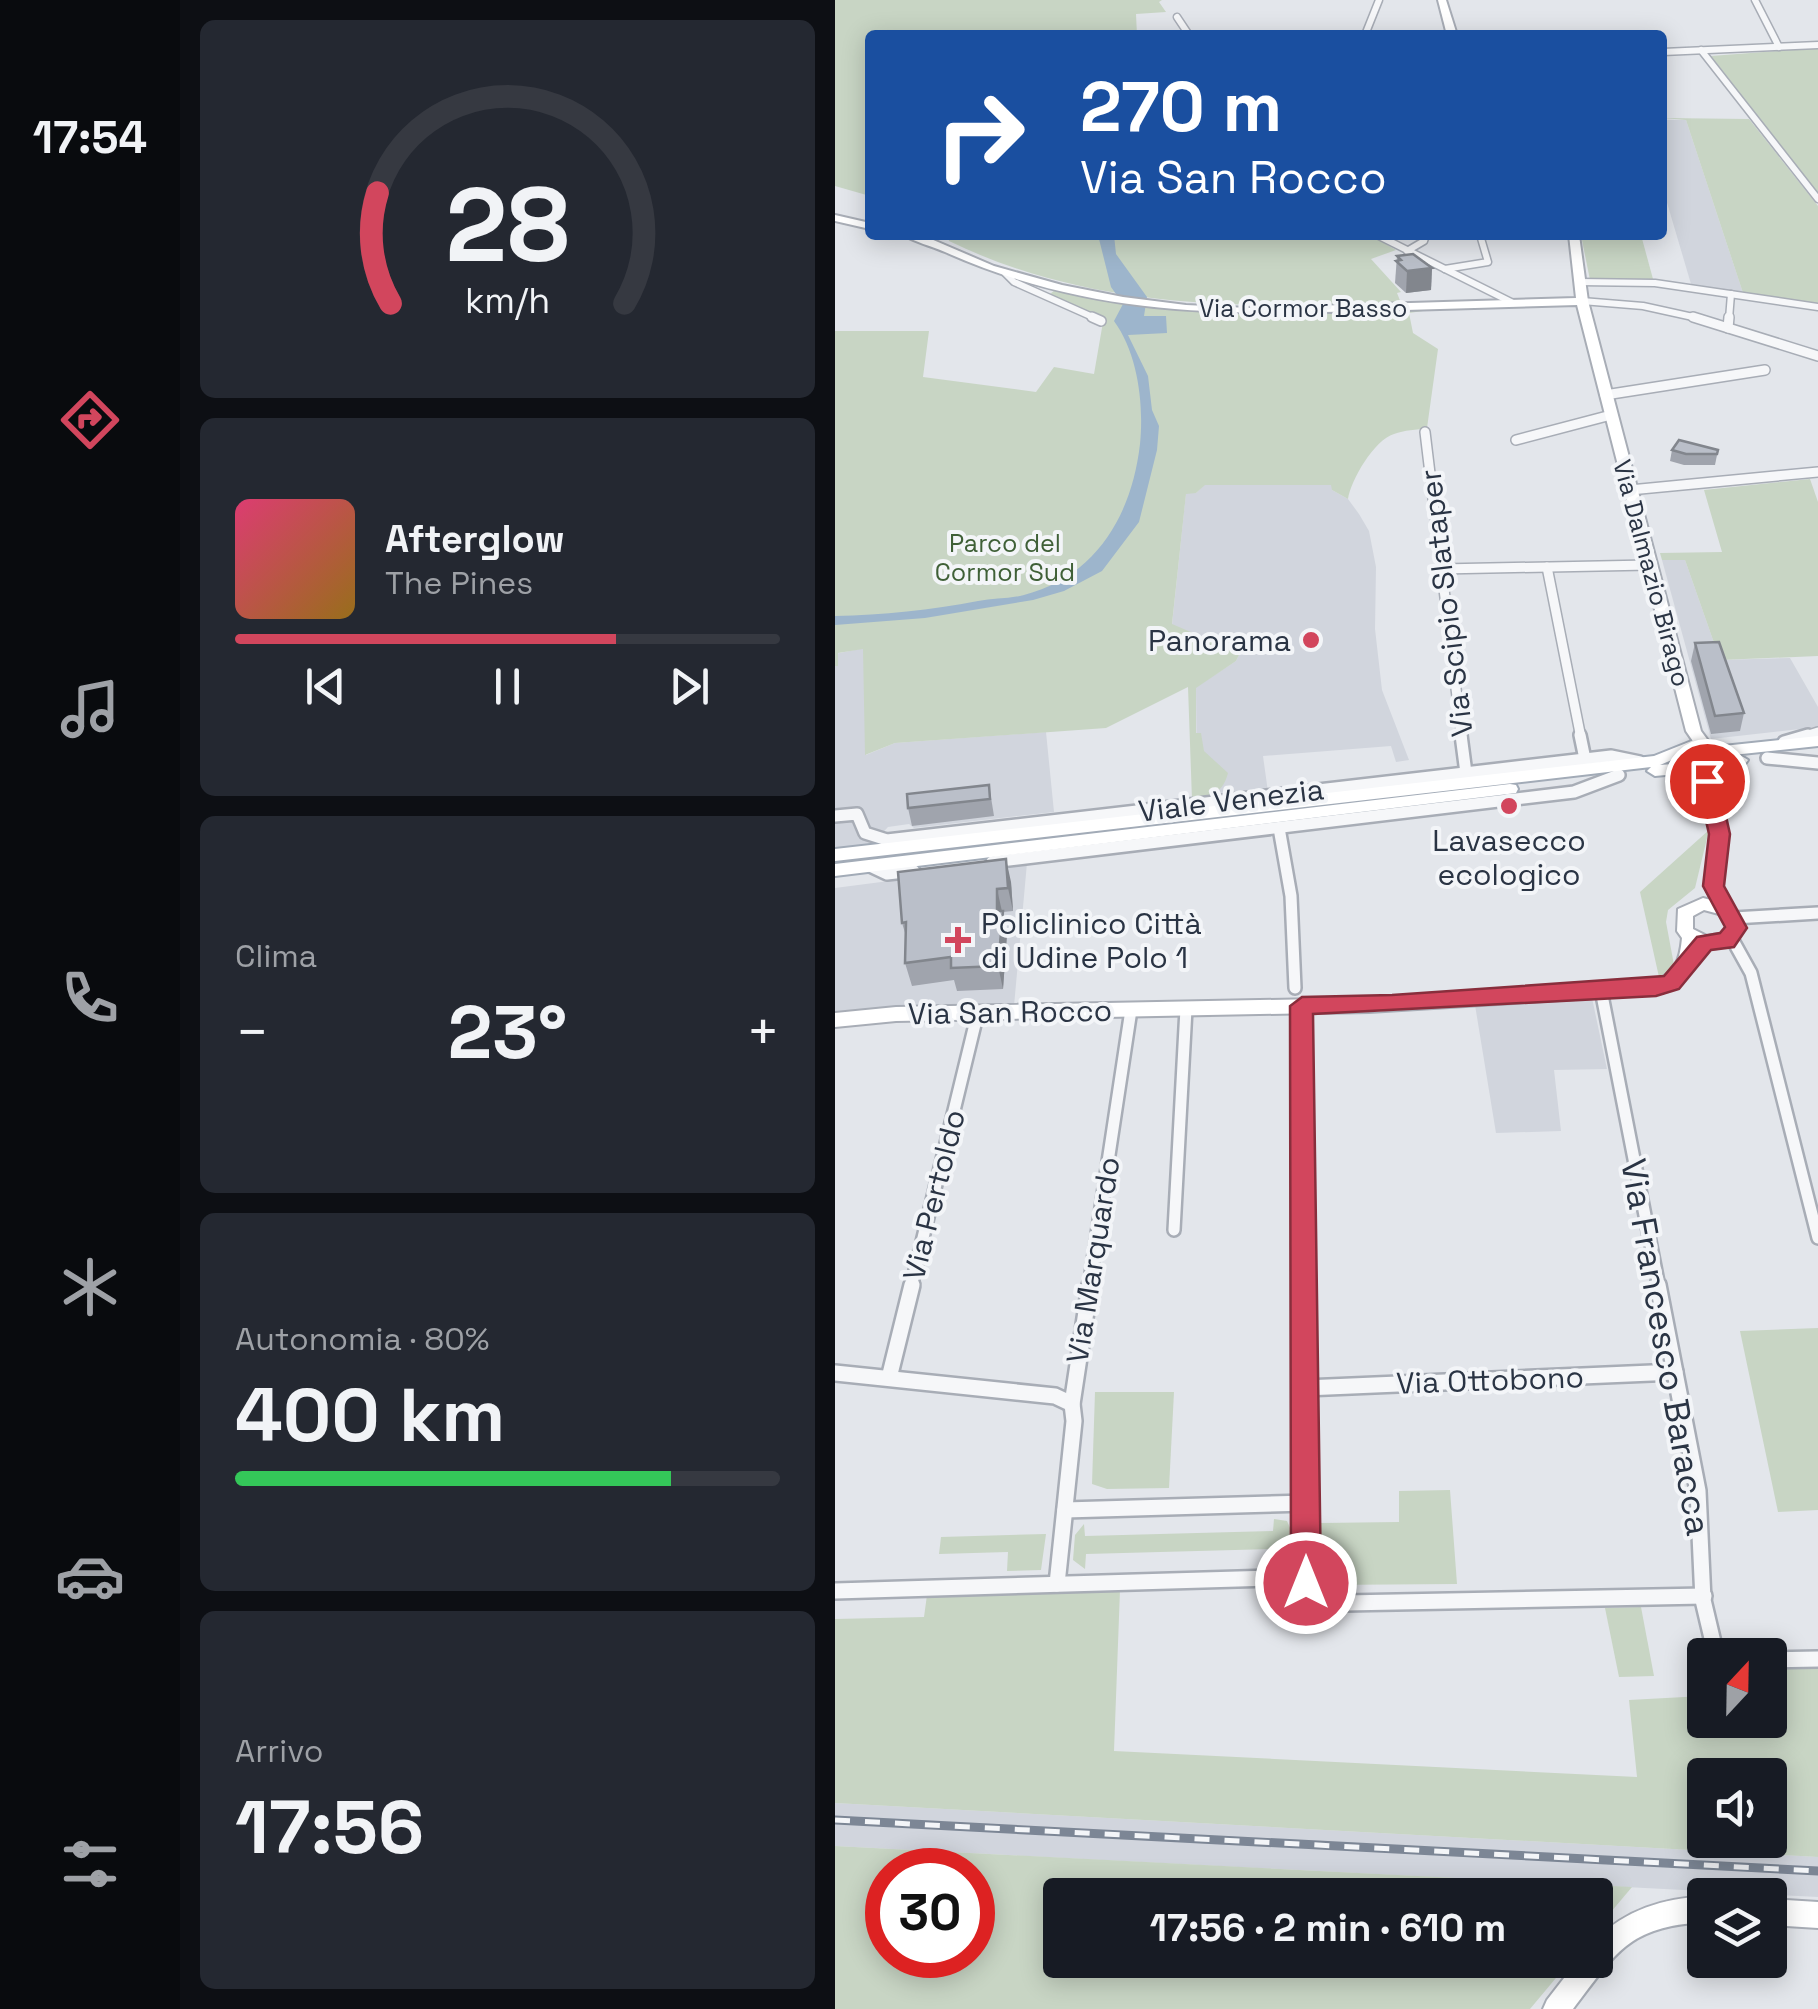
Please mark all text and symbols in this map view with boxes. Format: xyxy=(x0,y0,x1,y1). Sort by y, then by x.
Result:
text: 270 m xyxy=(1080,62,1282,151)
icon: right xyxy=(915,70,1045,200)
text: 17:54 xyxy=(33,109,147,166)
text: Via San Rocco xyxy=(1080,149,1387,206)
text: 28 xyxy=(445,159,570,291)
text: km/h xyxy=(465,278,550,323)
street label: Via Cormor Basso xyxy=(1199,292,1407,324)
icon: directions xyxy=(55,385,125,455)
street label: Via Dalmazio Birago xyxy=(1606,456,1698,690)
street label: Via Scipio Slataper xyxy=(1410,467,1482,739)
text: Afterglow xyxy=(385,515,565,563)
park label: Parco del Cormor Sud xyxy=(935,527,1075,588)
text: The Pines xyxy=(385,563,533,603)
place label: Panorama xyxy=(1148,621,1291,660)
marker: Panorama xyxy=(1300,629,1322,651)
icon: previous xyxy=(298,659,353,714)
icon: pause xyxy=(480,659,535,714)
icon: next xyxy=(662,659,717,714)
icon: music xyxy=(55,674,125,744)
pin xyxy=(1665,739,1750,824)
icon: arrive xyxy=(1680,754,1735,809)
street label: Viale Venezia xyxy=(1136,769,1326,831)
marker: Lavasecco ecologico xyxy=(1498,795,1520,817)
place label: Lavasecco ecologico xyxy=(1432,821,1586,894)
place label: Policlinico Città di Udine Polo 1 xyxy=(981,904,1202,977)
marker: Policlinico Città di Udine Polo 1 xyxy=(945,927,971,953)
text: Clima xyxy=(235,936,317,976)
icon: phone xyxy=(55,963,125,1033)
text: 23° xyxy=(448,984,567,1080)
street label: Via San Rocco xyxy=(907,991,1113,1033)
text: − xyxy=(235,997,269,1067)
text: + xyxy=(746,997,780,1067)
street label: Via Pertoldo xyxy=(894,1106,974,1284)
street label: Via Marquardo xyxy=(1057,1154,1129,1366)
street label: Via Francesco Baracca xyxy=(1611,1155,1721,1539)
icon: climate xyxy=(55,1252,125,1322)
text: Autonomia · 80% xyxy=(235,1319,489,1359)
street label: Via Ottobono xyxy=(1396,1357,1584,1403)
text: 400 km xyxy=(235,1367,505,1463)
position arrow xyxy=(1254,1531,1358,1635)
icon: car xyxy=(55,1541,125,1611)
north arrow xyxy=(1687,1638,1787,1738)
map controls xyxy=(1687,1638,1787,1978)
text: Arrivo xyxy=(235,1731,324,1771)
button: sound xyxy=(1687,1758,1787,1858)
text: 17:56 xyxy=(235,1779,424,1875)
icon: filters xyxy=(55,1829,125,1899)
speed limit sign: 30 xyxy=(865,1848,995,1978)
button: layers xyxy=(1687,1878,1787,1978)
text: 17:56 · 2 min · 610 m xyxy=(1150,1904,1506,1952)

